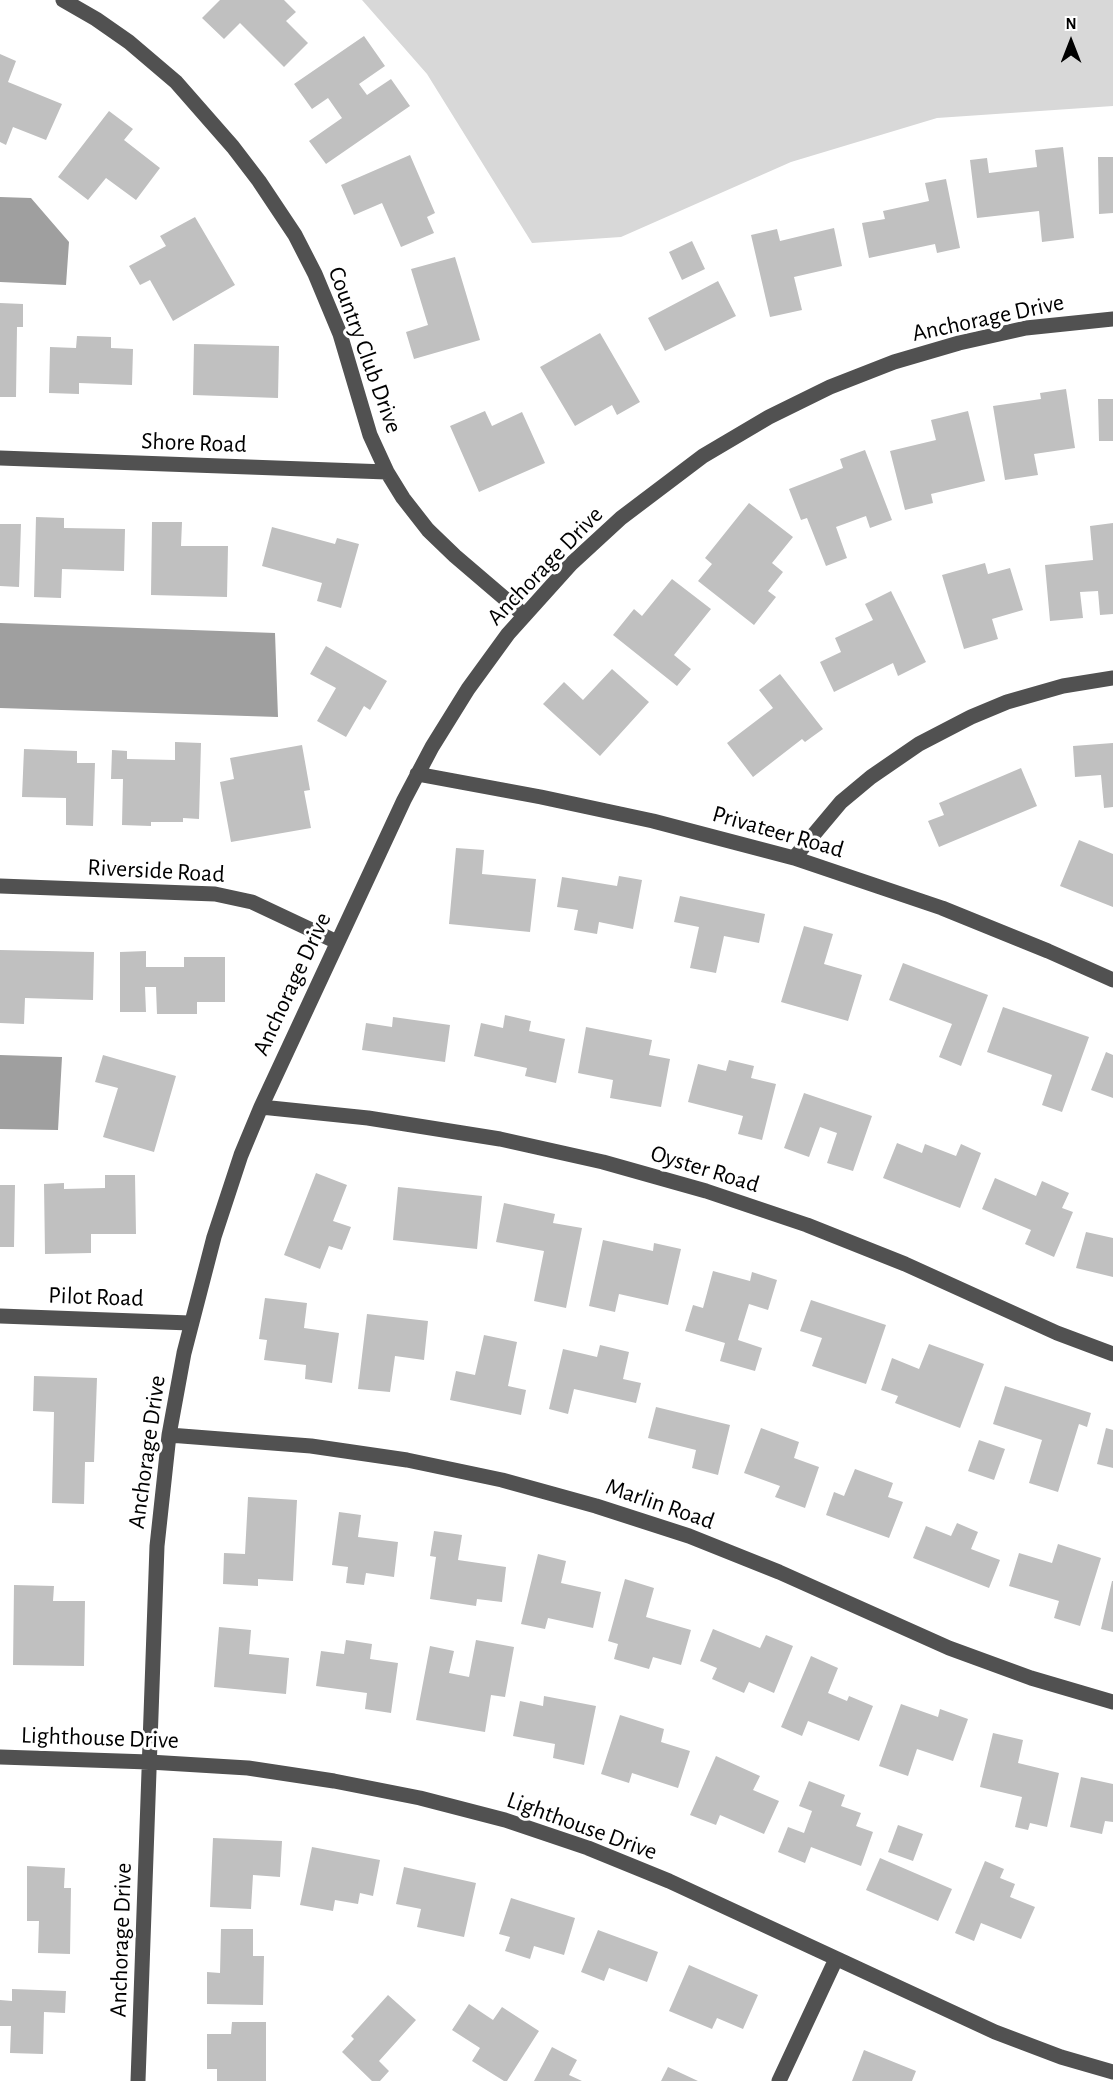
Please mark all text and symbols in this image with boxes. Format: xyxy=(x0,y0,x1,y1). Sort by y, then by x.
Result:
north arrow xyxy=(1041,12,1101,72)
text: N xyxy=(1065,16,1077,32)
street label: Country Club Drive xyxy=(322,263,408,437)
street label: Anchorage Drive xyxy=(909,288,1067,348)
street label: Shore Road xyxy=(141,427,247,459)
street label: Anchorage Drive xyxy=(481,500,609,632)
street label: Privateer Road xyxy=(709,799,847,865)
street label: Riverside Road xyxy=(87,853,225,889)
street label: Anchorage Drive xyxy=(246,908,338,1060)
street label: Oyster Road xyxy=(647,1139,763,1199)
street label: Pilot Road xyxy=(48,1281,144,1313)
street label: Anchorage Drive xyxy=(122,1373,172,1531)
street label: Marlin Road xyxy=(602,1472,718,1536)
street label: Lighthouse Drive xyxy=(21,1721,179,1755)
street label: Lighthouse Drive xyxy=(503,1785,661,1867)
street label: Anchorage Drive xyxy=(104,1862,138,2018)

